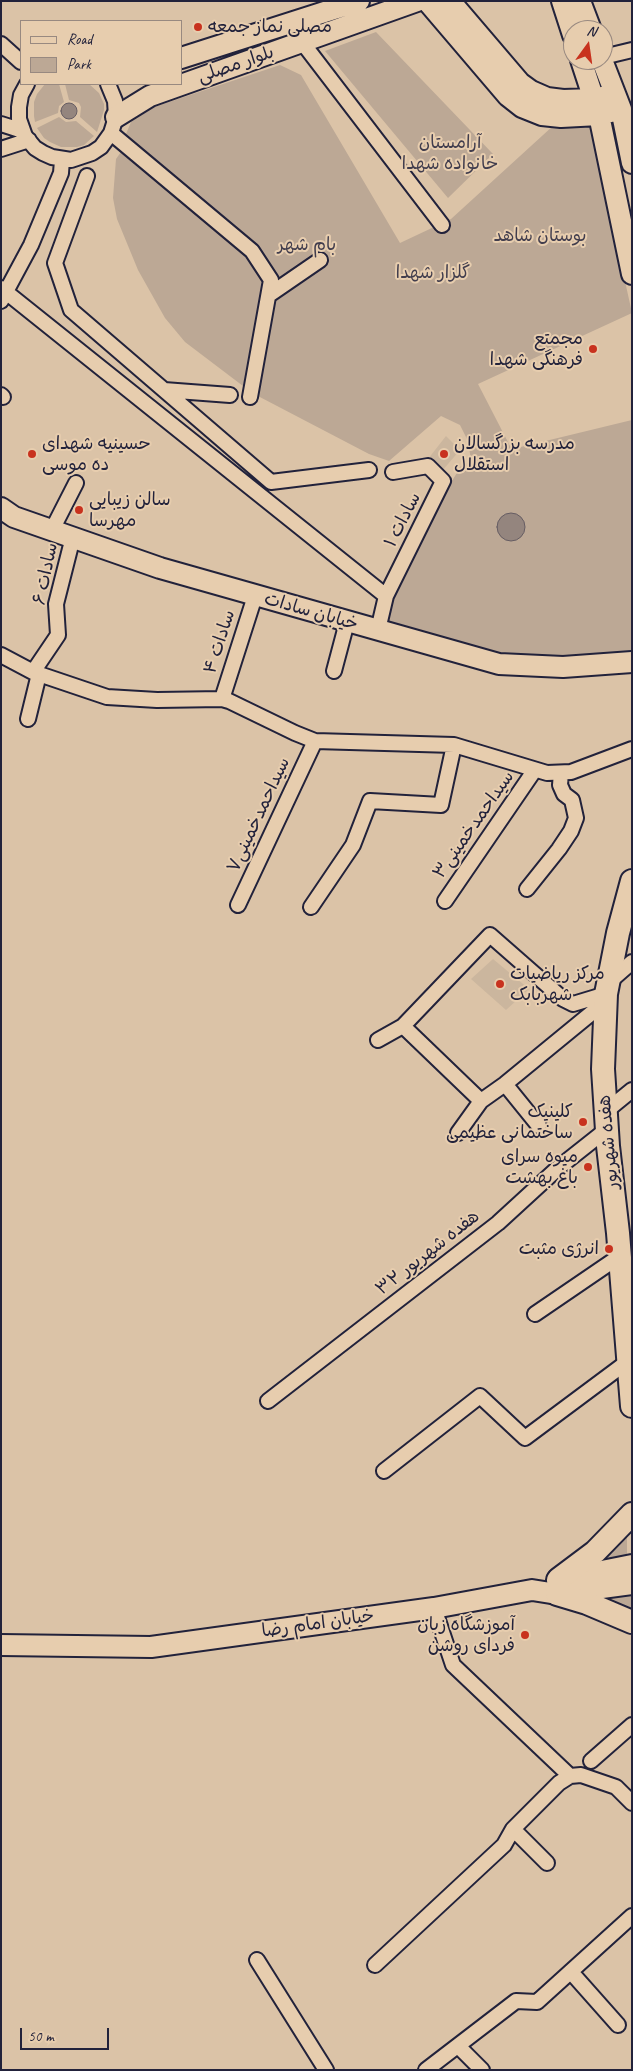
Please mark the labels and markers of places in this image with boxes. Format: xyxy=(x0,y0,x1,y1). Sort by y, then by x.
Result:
place label: مصلی نماز جمعه xyxy=(208,16,332,38)
marker: مصلی نماز جمعه xyxy=(192,21,204,33)
place label: مجمتع فرهنگی شهدا xyxy=(490,328,583,370)
marker: مجمتع فرهنگی شهدا xyxy=(587,343,599,355)
place label: حسینیه شهدای ده موسی xyxy=(42,433,151,476)
place label: مدرسه بزرگسالان استقلال xyxy=(454,433,575,476)
marker: حسینیه شهدای ده موسی xyxy=(26,448,38,460)
marker: مدرسه بزرگسالان استقلال xyxy=(438,448,450,460)
place label: سالن زیبایی مهرسا xyxy=(89,489,171,532)
marker: سالن زیبایی مهرسا xyxy=(73,504,85,516)
place label: مرکز ریاضیات شهربابک xyxy=(510,963,605,1006)
marker: مرکز ریاضیات شهربابک xyxy=(494,978,506,990)
place label: کلینیک ساختمانی عظیمی xyxy=(446,1101,573,1144)
marker: کلینیک ساختمانی عظیمی xyxy=(577,1116,589,1128)
place label: میوه سرای باغ بهشت xyxy=(501,1146,578,1188)
marker: میوه سرای باغ بهشت xyxy=(582,1161,594,1173)
place label: انرژی مثبت xyxy=(519,1238,599,1260)
marker: انرژی مثبت xyxy=(603,1243,615,1255)
place label: آموزشگاه زبان فردای روشن xyxy=(417,1614,515,1656)
marker: آموزشگاه زبان فردای روشن xyxy=(519,1629,531,1641)

